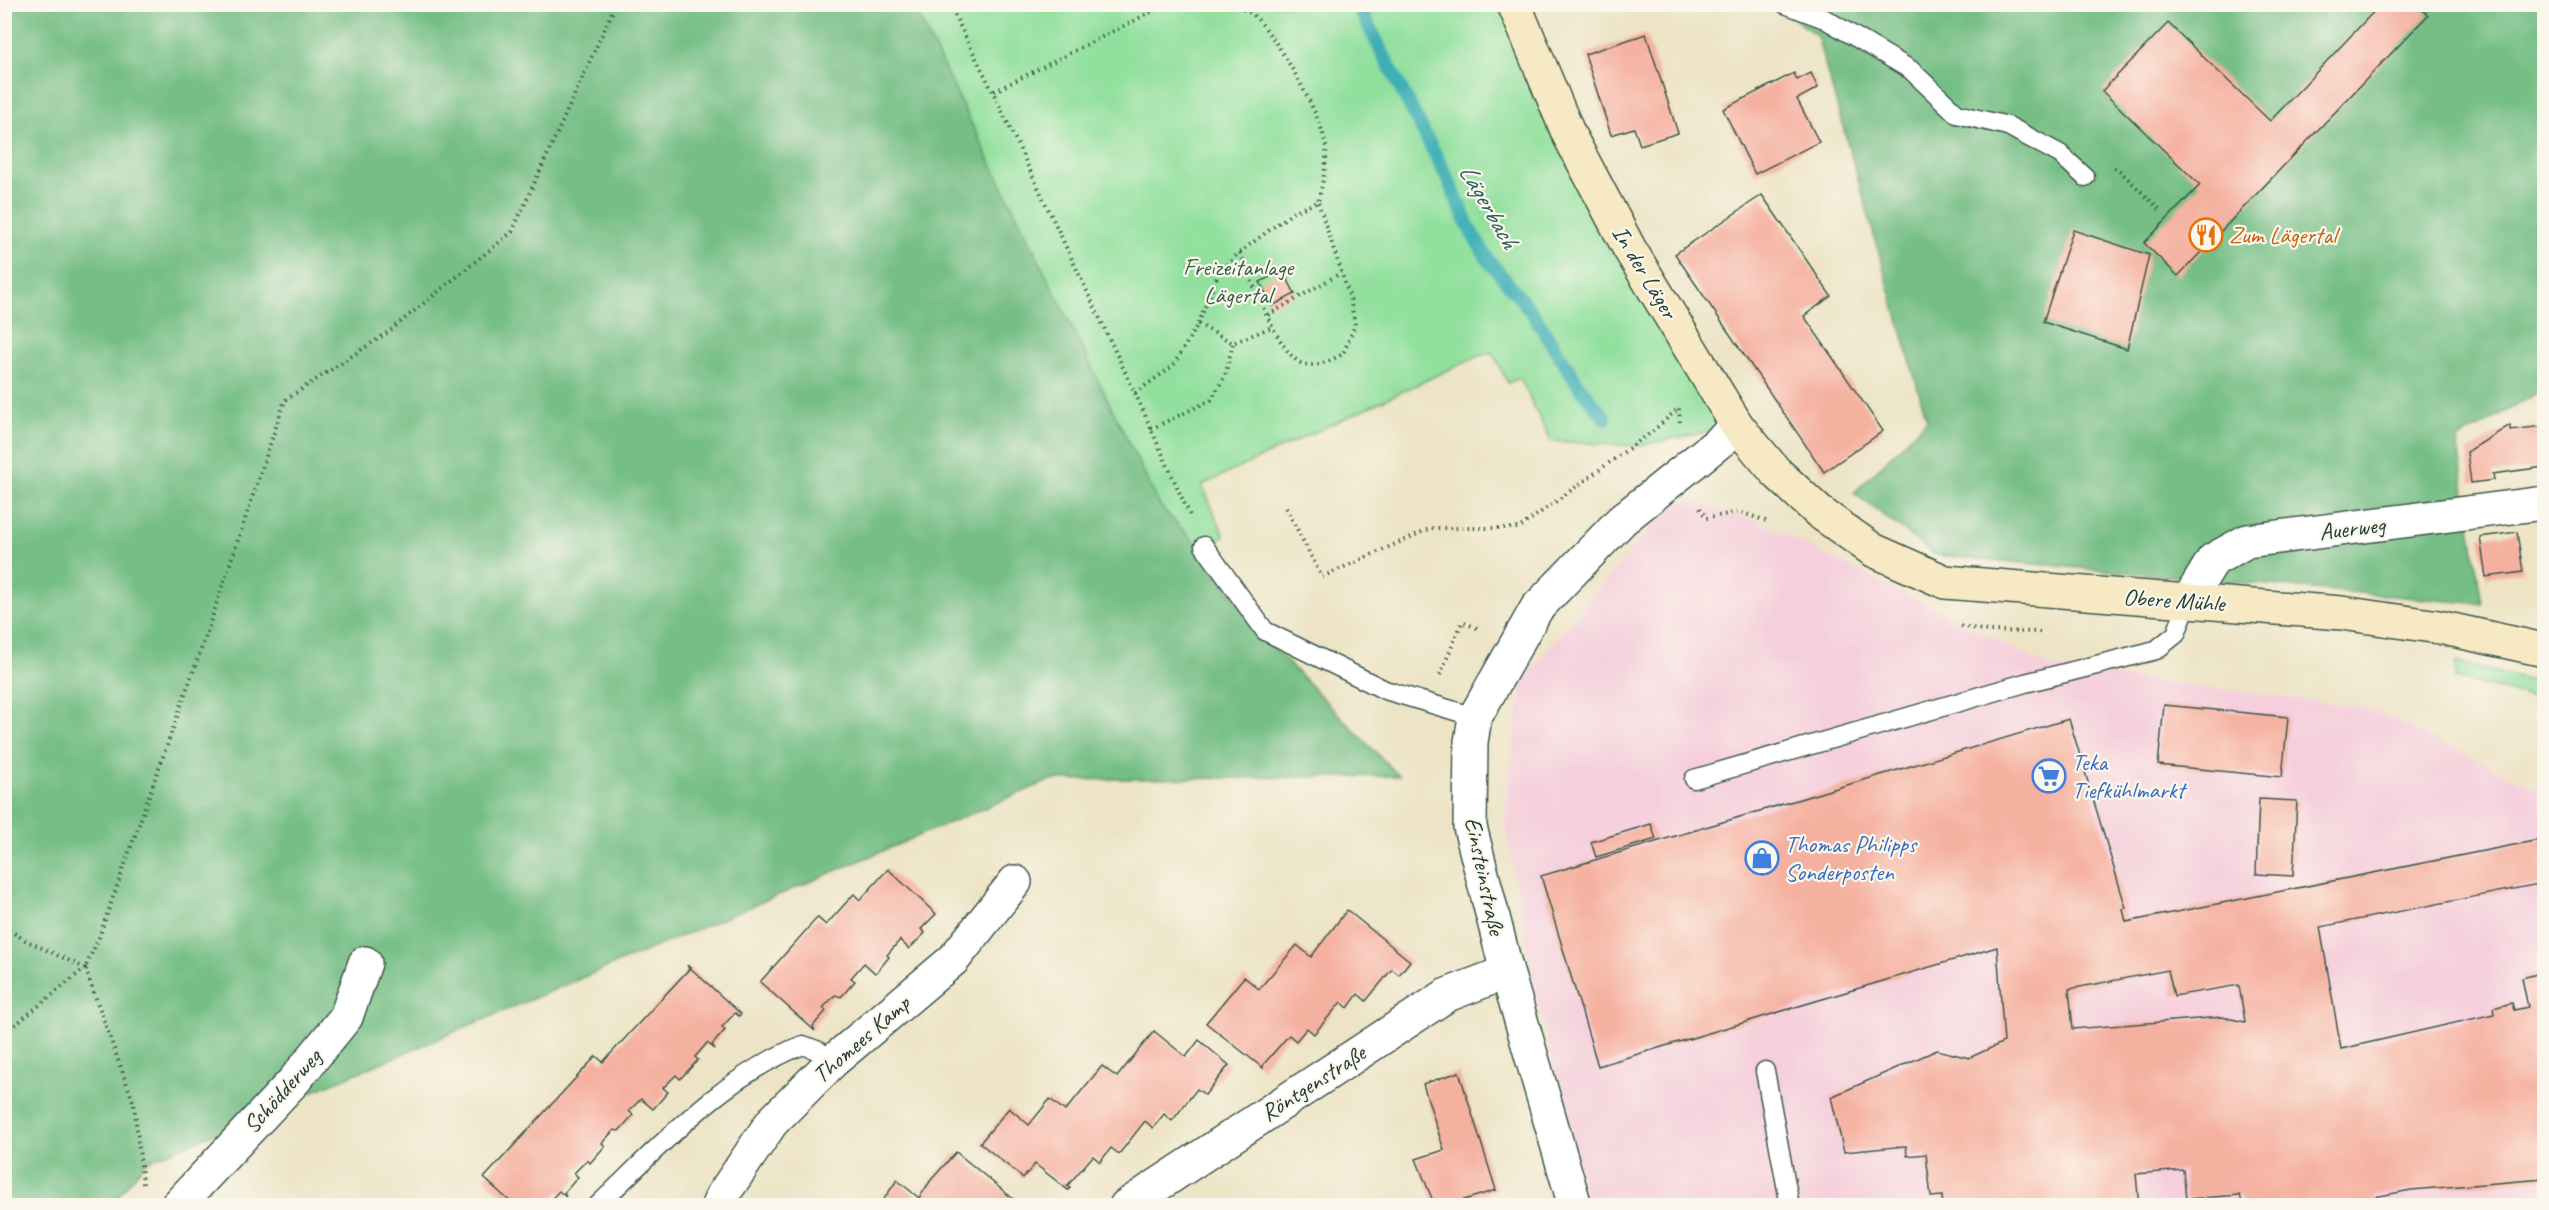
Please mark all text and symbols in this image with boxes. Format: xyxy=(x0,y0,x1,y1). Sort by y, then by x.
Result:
water label: Lägerbach xyxy=(1452,158,1527,256)
restaurant icon: Zum Lägertal xyxy=(2188,217,2224,253)
street label: In der Läger xyxy=(1606,220,1686,326)
place label: Zum Lägertal xyxy=(2229,220,2340,250)
park label: Freizeitanlage Lägertal xyxy=(1183,252,1295,310)
street label: Auerweg xyxy=(2317,509,2388,547)
street label: Obere Mühle xyxy=(2122,581,2228,619)
place label: Teka Tiefkühlmarkt xyxy=(2072,747,2187,805)
supermarket icon: Teka Tiefkühlmarkt xyxy=(2031,758,2067,794)
street label: Einsteinstraße xyxy=(1458,814,1513,940)
place label: Thomas Philipps Sonderposten xyxy=(1785,829,1918,887)
shop icon: Thomas Philipps Sonderposten xyxy=(1744,840,1780,876)
street label: Thomees Kamp xyxy=(806,987,917,1089)
street label: Röntgenstraße xyxy=(1255,1037,1373,1128)
street label: Schödderweg xyxy=(236,1041,329,1139)

